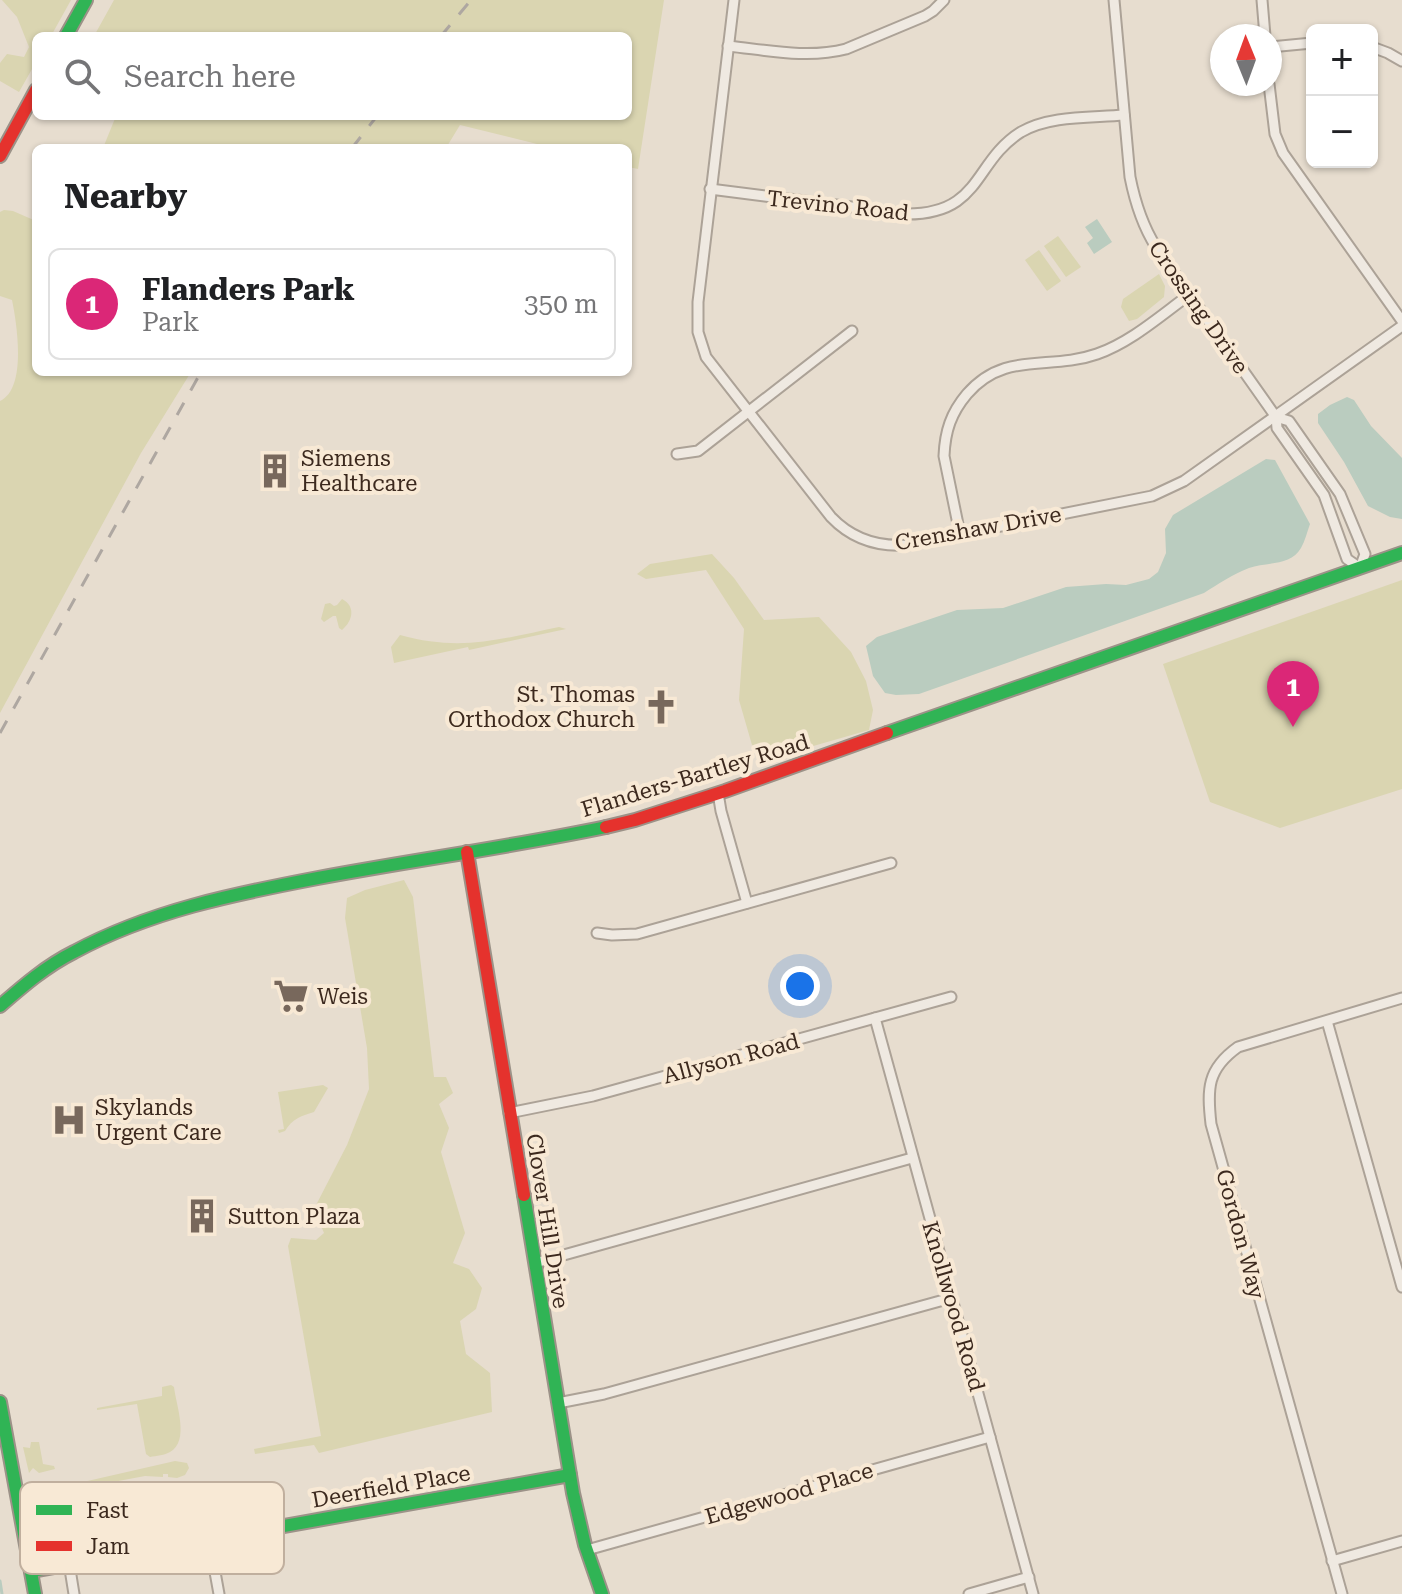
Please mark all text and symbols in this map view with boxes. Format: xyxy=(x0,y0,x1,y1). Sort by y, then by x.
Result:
north arrow xyxy=(1210,24,1282,96)
map controls xyxy=(1306,24,1378,168)
button: + xyxy=(1306,24,1378,96)
search box xyxy=(32,32,632,120)
icon: search xyxy=(60,54,104,98)
text: Search here xyxy=(124,59,296,94)
button: − xyxy=(1306,96,1378,168)
text: Nearby xyxy=(64,176,187,216)
street label: Trevino Road xyxy=(766,186,910,225)
street label: Crossing Drive xyxy=(1144,236,1253,378)
text: Flanders Park xyxy=(142,272,355,307)
text: 1 xyxy=(85,289,99,319)
text: 350 m xyxy=(524,289,598,319)
text: Park xyxy=(142,307,199,337)
place label: Siemens Healthcare xyxy=(301,446,417,496)
building icon: Siemens Healthcare xyxy=(256,452,294,490)
street label: Crenshaw Drive xyxy=(893,502,1063,555)
pin: 1 xyxy=(1267,661,1319,727)
place label: St. Thomas Orthodox Church xyxy=(448,682,635,732)
church icon: St. Thomas Orthodox Church xyxy=(642,688,680,726)
street label: Flanders-Bartley Road xyxy=(578,729,812,822)
your location xyxy=(780,966,820,1006)
supermarket icon: Weis xyxy=(272,977,310,1015)
place label: Weis xyxy=(317,984,368,1009)
street label: Allyson Road xyxy=(660,1028,802,1089)
place label: Skylands Urgent Care xyxy=(95,1095,222,1145)
hospital icon: Skylands Urgent Care xyxy=(50,1101,88,1139)
street label: Clover Hill Drive xyxy=(521,1132,574,1310)
street label: Gordon Way xyxy=(1211,1167,1270,1302)
building icon: Sutton Plaza xyxy=(183,1197,221,1235)
place label: Sutton Plaza xyxy=(228,1204,360,1229)
street label: Knollwood Road xyxy=(917,1218,990,1394)
street label: Edgewood Place xyxy=(702,1458,876,1529)
street label: Deerfield Place xyxy=(310,1460,472,1513)
legend xyxy=(20,1482,284,1574)
text: Fast xyxy=(86,1498,129,1523)
text: Jam xyxy=(86,1534,130,1559)

